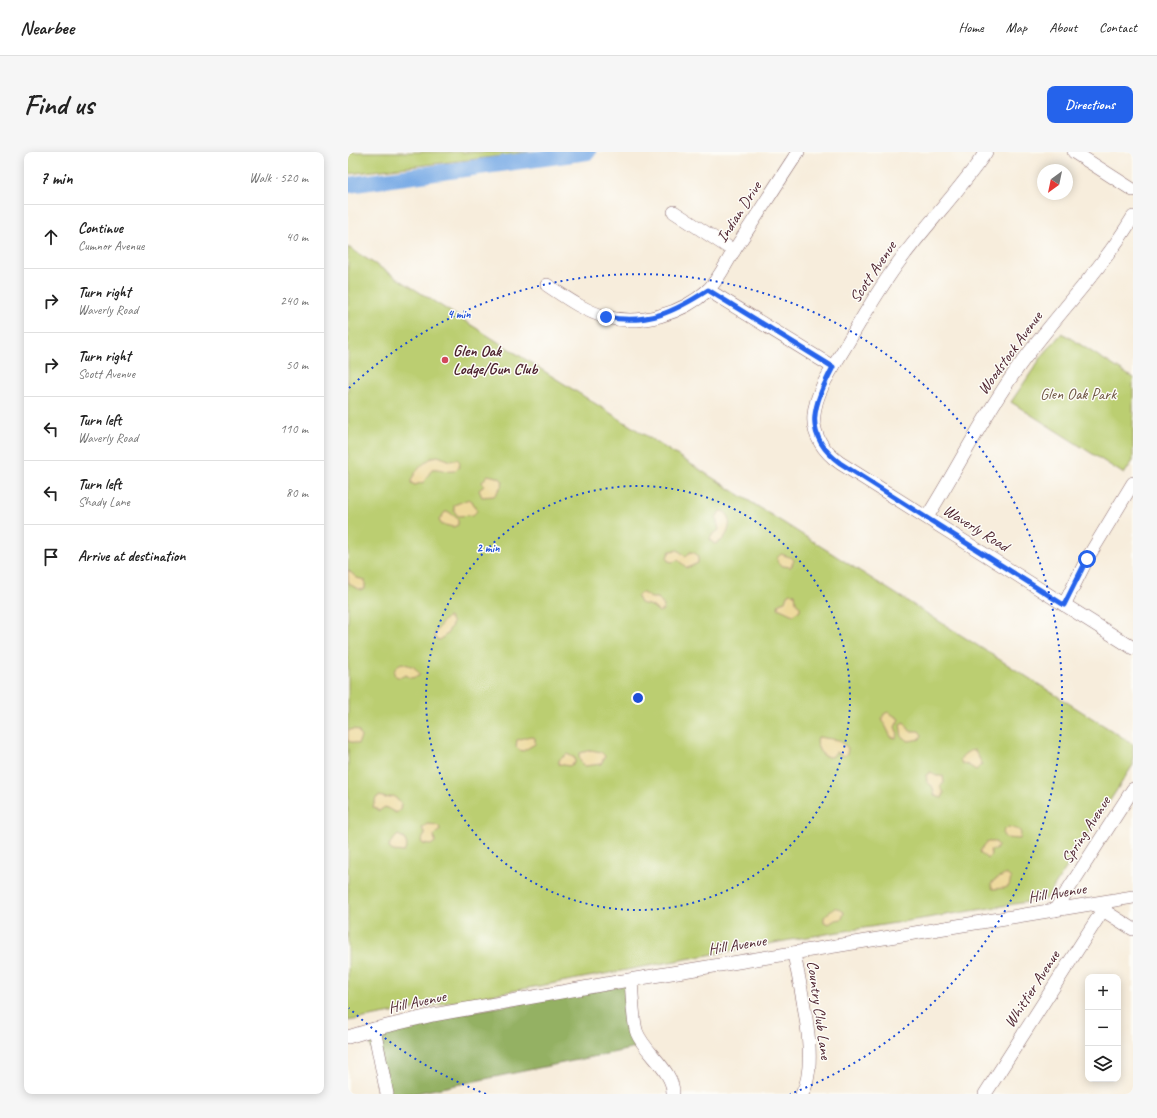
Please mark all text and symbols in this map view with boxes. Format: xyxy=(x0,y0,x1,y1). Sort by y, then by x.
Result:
text: Nearbee xyxy=(20,16,74,40)
text: Home xyxy=(958,19,984,36)
text: Map xyxy=(1006,19,1027,36)
text: About xyxy=(1049,19,1077,36)
text: Contact xyxy=(1099,19,1137,36)
button: Directions xyxy=(1047,86,1133,123)
text: Find us xyxy=(24,87,94,122)
north arrow xyxy=(1037,164,1073,200)
text: 7 min xyxy=(40,168,73,189)
text: Walk · 520 m xyxy=(249,170,308,186)
street label: Indian Drive xyxy=(712,176,767,246)
text: Continue xyxy=(78,219,123,238)
icon: ahead xyxy=(40,226,62,248)
text: 40 m xyxy=(286,229,308,245)
street label: Scott Avenue xyxy=(845,236,902,307)
text: Cumnor Avenue xyxy=(78,238,144,254)
text: Turn right xyxy=(78,283,131,302)
icon: right xyxy=(40,290,62,312)
text: 240 m xyxy=(280,293,308,309)
text: Waverly Road xyxy=(78,302,138,318)
text: 4 min xyxy=(448,306,471,322)
street label: Woodstock Avenue xyxy=(973,306,1048,398)
route end xyxy=(597,308,615,326)
place label: Glen Oak Lodge/Gun Club xyxy=(453,341,539,379)
text: Turn right xyxy=(78,347,131,366)
icon: right xyxy=(40,354,62,376)
marker: Glen Oak Lodge/Gun Club xyxy=(440,355,450,365)
text: 50 m xyxy=(286,357,308,373)
text: Scott Avenue xyxy=(78,366,135,382)
park label: Glen Oak Park xyxy=(1040,384,1117,404)
text: Turn left xyxy=(78,411,121,430)
icon: left xyxy=(40,418,62,440)
text: 110 m xyxy=(280,421,308,437)
text: Waverly Road xyxy=(78,430,138,446)
text: Turn left xyxy=(78,475,121,494)
icon: left xyxy=(40,482,62,504)
text: 80 m xyxy=(286,485,308,501)
text: Shady Lane xyxy=(78,494,130,510)
street label: Waverly Road xyxy=(939,500,1015,557)
text: 2 min xyxy=(477,540,500,556)
icon: arrive xyxy=(40,546,62,568)
text: Arrive at destination xyxy=(78,547,185,566)
route start xyxy=(1078,550,1096,568)
centre of rings xyxy=(631,691,645,705)
street label: Spring Avenue xyxy=(1057,791,1116,867)
street label: Hill Avenue xyxy=(1027,878,1089,907)
street label: Hill Avenue xyxy=(707,930,769,959)
street label: Whittier Avenue xyxy=(1000,945,1065,1031)
street label: Country Club Lane xyxy=(802,959,836,1062)
map controls xyxy=(1085,974,1121,1082)
button: + xyxy=(1085,974,1121,1010)
street label: Hill Avenue xyxy=(386,986,449,1018)
button: − xyxy=(1085,1010,1121,1046)
button: layers xyxy=(1085,1046,1121,1082)

